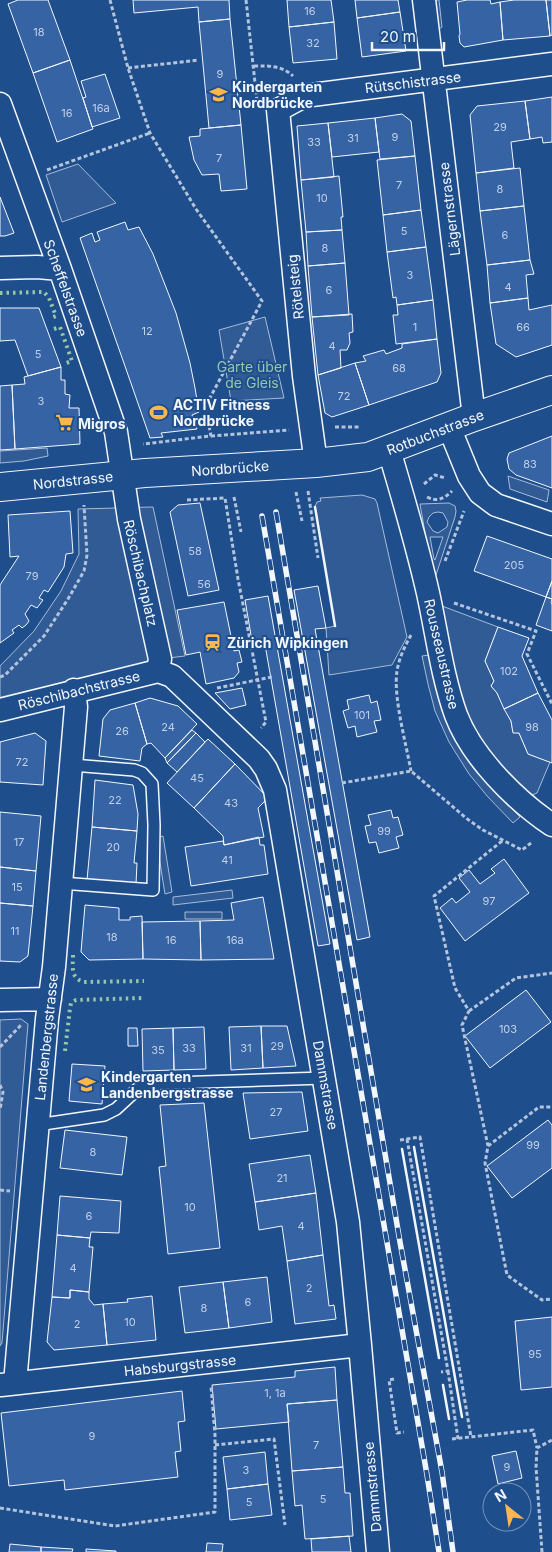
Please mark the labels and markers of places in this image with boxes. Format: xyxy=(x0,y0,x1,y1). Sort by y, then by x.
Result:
place label: Kindergarten Nordbrücke xyxy=(232,78,322,111)
school or university icon: Kindergarten Nordbrücke xyxy=(208,84,228,104)
place label: ACTIV Fitness Nordbrücke xyxy=(173,396,270,429)
sports icon: ACTIV Fitness Nordbrücke xyxy=(149,402,169,422)
supermarket icon: Migros xyxy=(54,413,74,433)
place label: Migros xyxy=(78,415,126,432)
station icon: Zürich Wipkingen xyxy=(203,632,223,652)
place label: Zürich Wipkingen xyxy=(227,634,349,651)
place label: Kindergarten Landenbergstrasse xyxy=(101,1068,234,1101)
school or university icon: Kindergarten Landenbergstrasse xyxy=(77,1074,97,1094)

